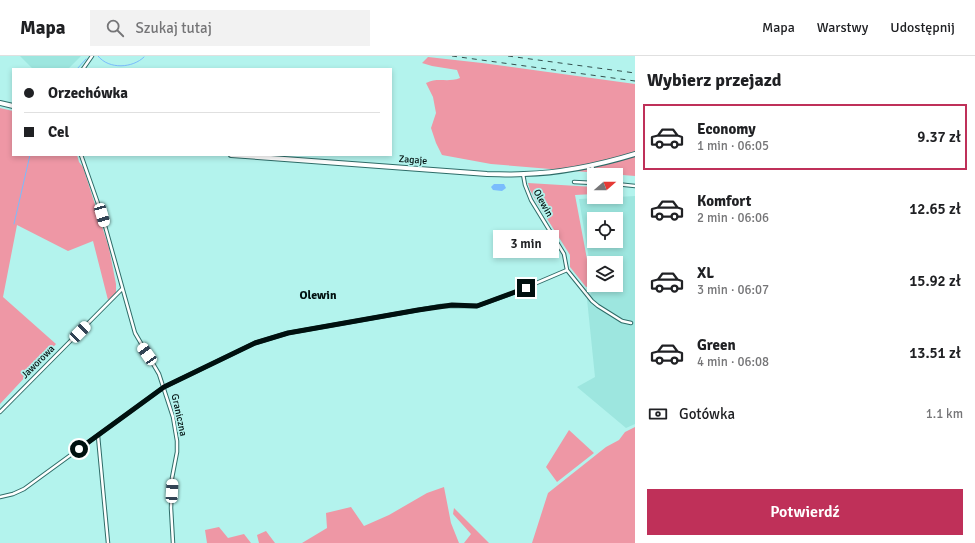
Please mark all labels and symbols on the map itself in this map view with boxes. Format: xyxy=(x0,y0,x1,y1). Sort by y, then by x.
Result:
street label: Zagaje xyxy=(398,153,428,167)
north arrow xyxy=(587,168,623,204)
street label: Olewin xyxy=(531,187,555,219)
car xyxy=(93,202,111,228)
callout: 3 min xyxy=(493,230,559,258)
route end xyxy=(517,279,535,297)
district label: Olewin xyxy=(300,288,337,303)
car xyxy=(67,319,93,345)
car xyxy=(135,341,159,367)
street label: Jaworowa xyxy=(19,343,57,381)
street label: Graniczna xyxy=(169,393,189,437)
route start xyxy=(70,440,88,458)
car xyxy=(165,479,179,503)

